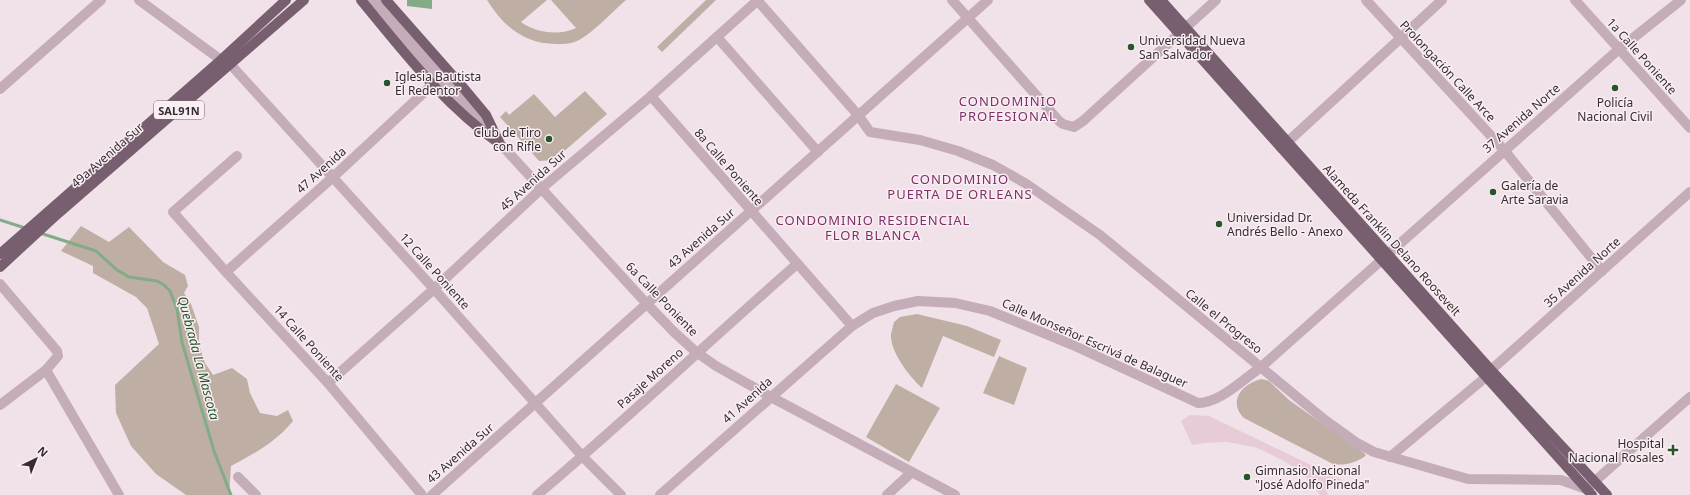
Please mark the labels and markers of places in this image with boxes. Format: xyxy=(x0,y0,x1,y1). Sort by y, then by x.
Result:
place label: Universidad Nueva San Salvador xyxy=(1139,32,1245,63)
marker: Universidad Nueva San Salvador xyxy=(1126,42,1136,52)
place label: Iglesia Bautista El Redentor xyxy=(395,68,481,99)
marker: Iglesia Bautista El Redentor xyxy=(382,78,392,88)
marker: Policía Nacional Civil xyxy=(1610,83,1620,93)
place label: Policía Nacional Civil xyxy=(1577,94,1653,125)
place label: Club de Tiro con Rifle xyxy=(473,124,541,155)
marker: Club de Tiro con Rifle xyxy=(544,134,554,144)
place label: Galería de Arte Saravia xyxy=(1501,177,1569,208)
marker: Galería de Arte Saravia xyxy=(1488,187,1498,197)
place label: Universidad Dr. Andrés Bello - Anexo xyxy=(1227,209,1343,240)
marker: Universidad Dr. Andrés Bello - Anexo xyxy=(1214,219,1224,229)
place label: Hospital Nacional Rosales xyxy=(1569,435,1664,466)
marker: Hospital Nacional Rosales xyxy=(1667,444,1679,456)
place label: Gimnasio Nacional "José Adolfo Pineda" xyxy=(1255,462,1370,493)
marker: Gimnasio Nacional "José Adolfo Pineda" xyxy=(1242,472,1252,482)

